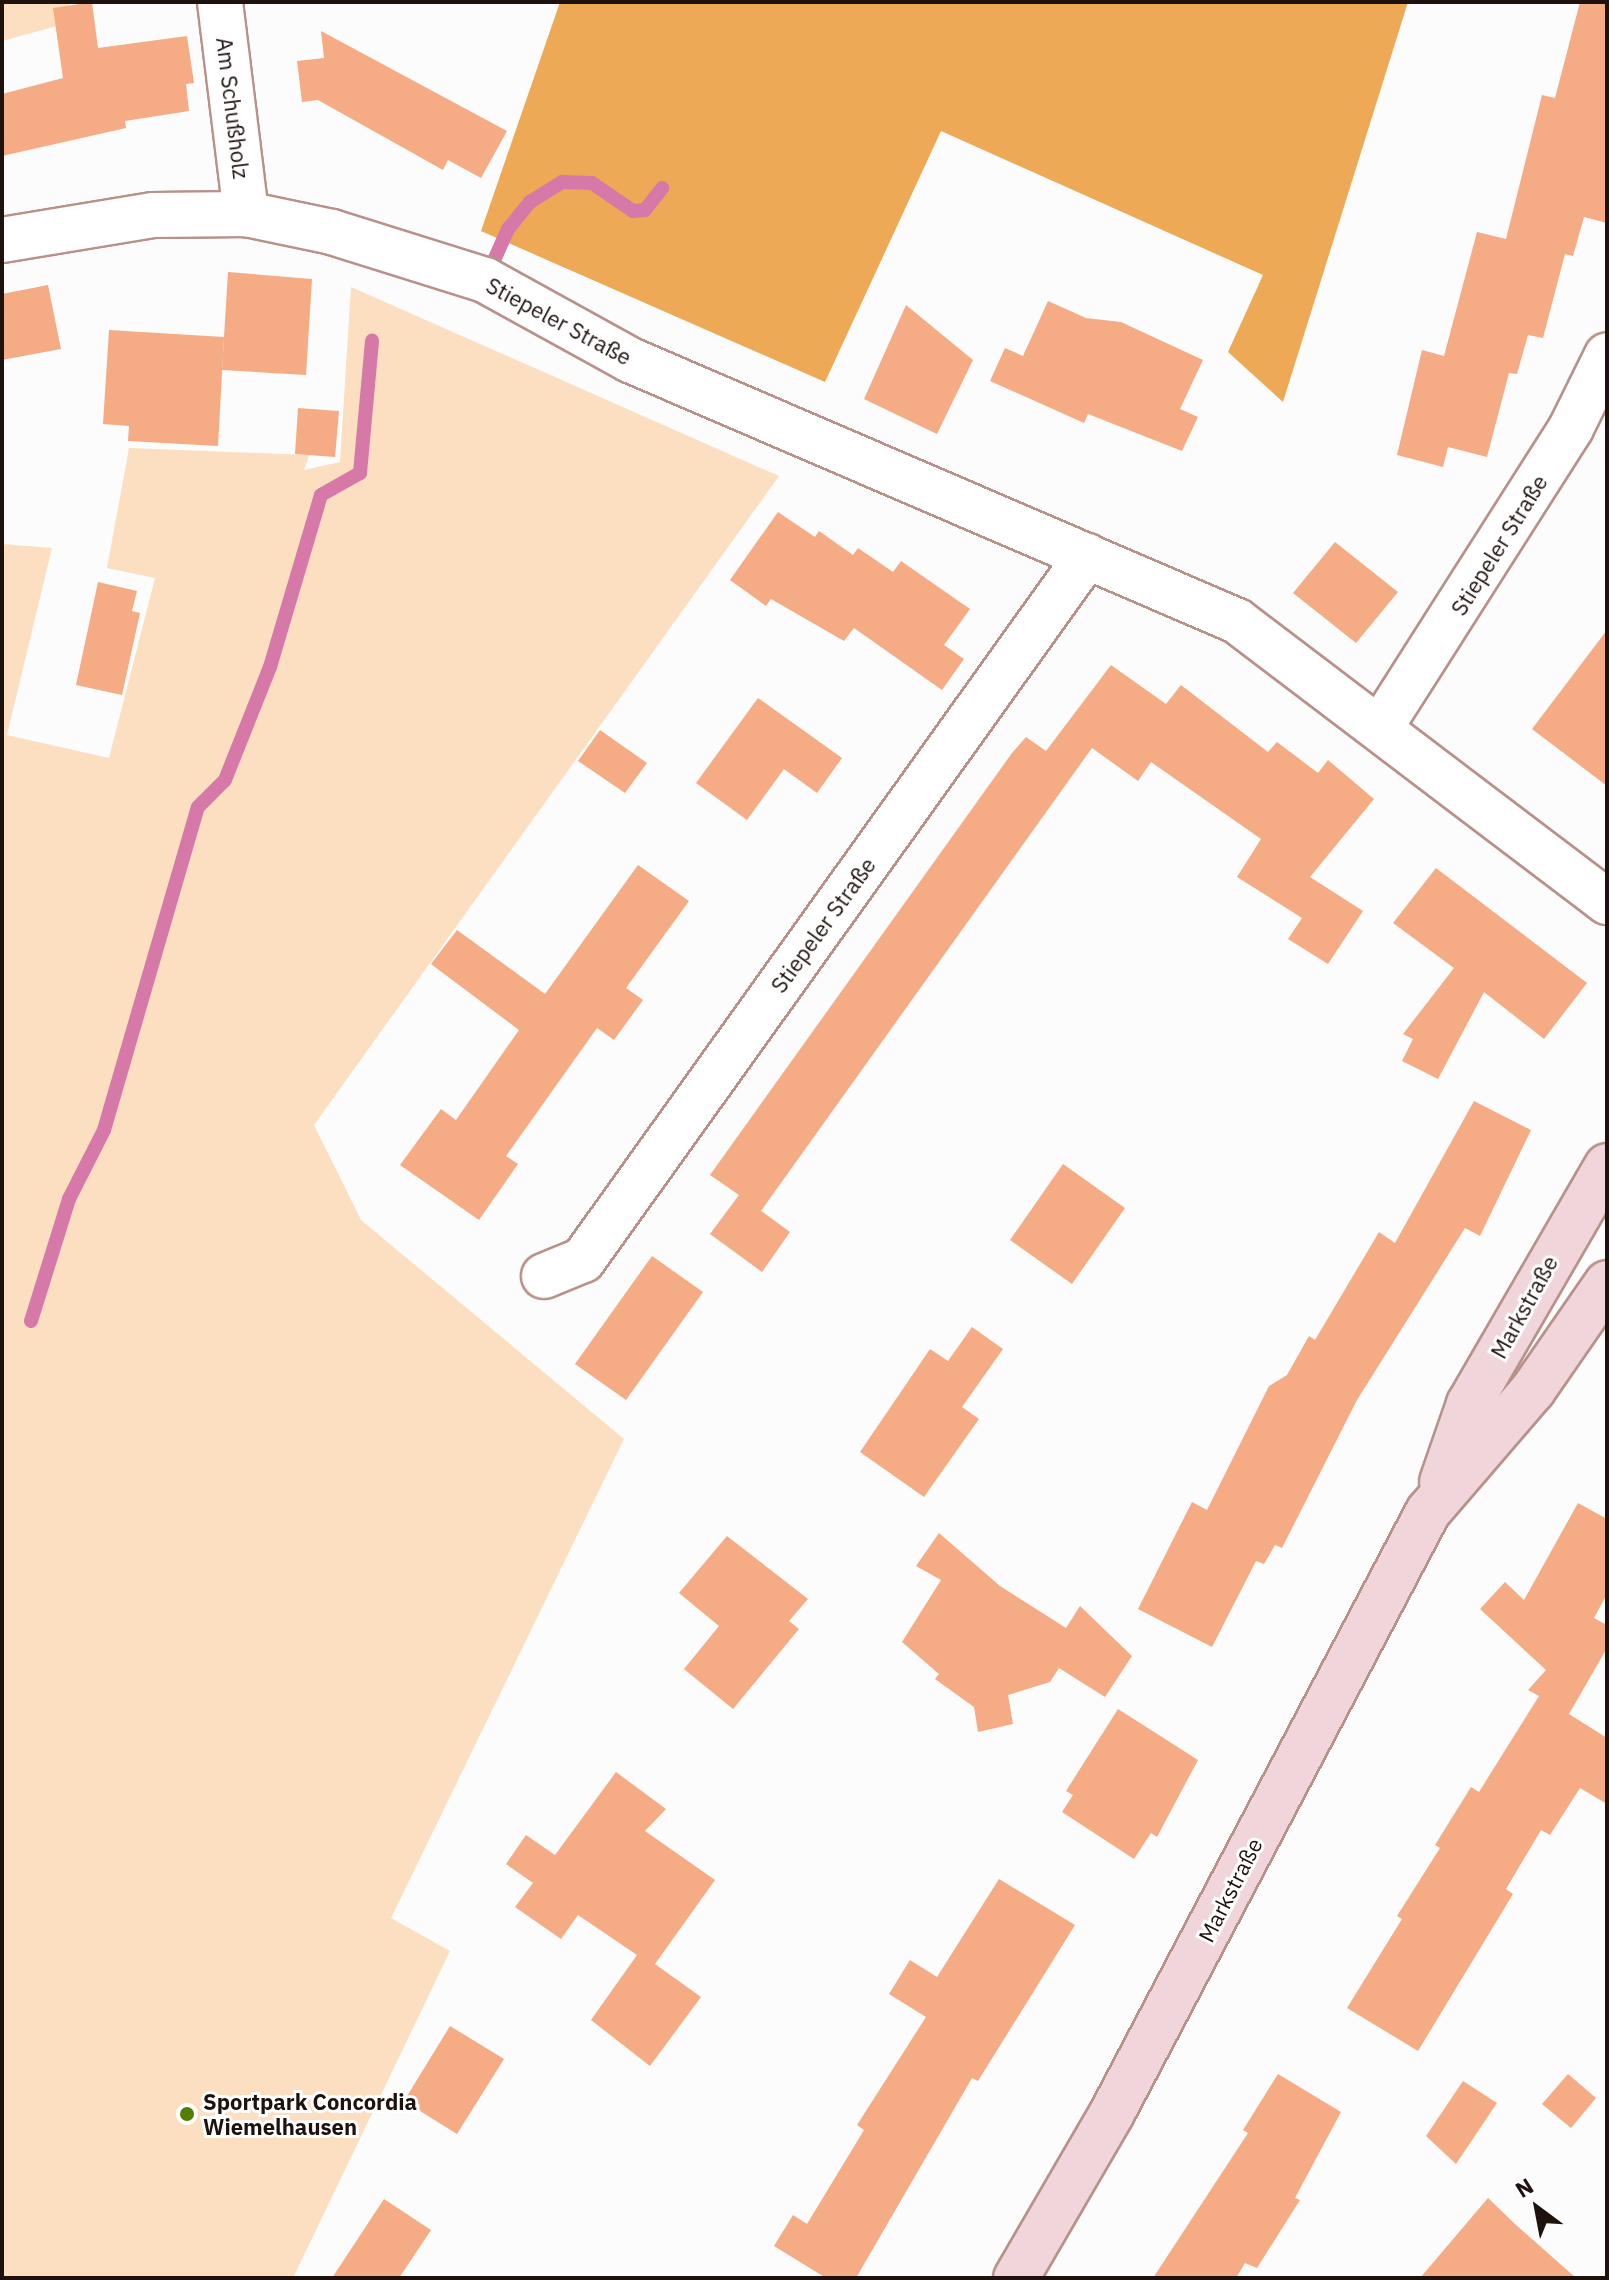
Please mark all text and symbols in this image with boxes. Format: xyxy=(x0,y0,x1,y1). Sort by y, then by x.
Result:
street label: Am Schußholz xyxy=(211,36,255,180)
street label: Stiepeler Straße xyxy=(482,272,636,370)
street label: Stiepeler Straße xyxy=(1445,470,1553,620)
street label: Stiepeler Straße xyxy=(765,852,881,998)
street label: Markstraße xyxy=(1485,1251,1563,1363)
street label: Markstraße xyxy=(1193,1834,1267,1946)
place label: Sportpark Concordia Wiemelhausen xyxy=(203,2088,417,2140)
marker: Sportpark Concordia Wiemelhausen xyxy=(178,2105,196,2123)
north arrow xyxy=(1497,2168,1577,2248)
text: N xyxy=(1510,2171,1538,2204)

